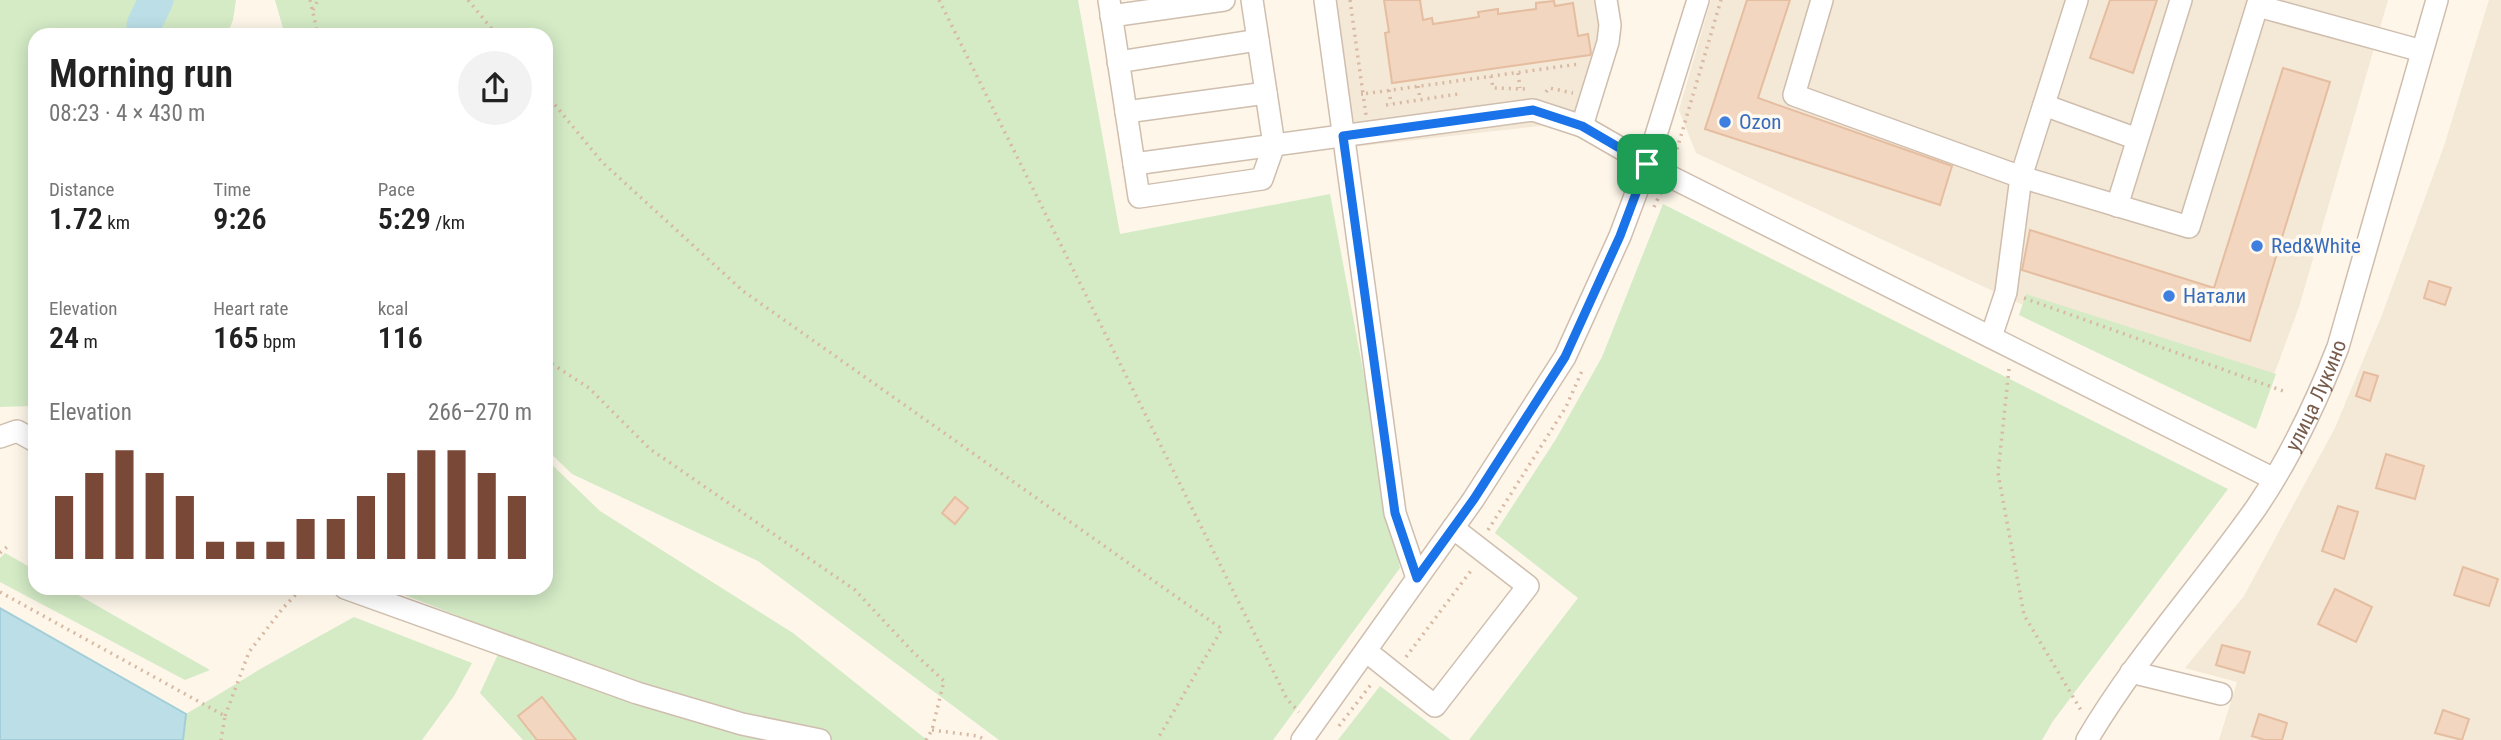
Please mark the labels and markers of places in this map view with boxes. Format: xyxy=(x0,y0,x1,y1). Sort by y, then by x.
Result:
place label: Ozon xyxy=(1739,110,1781,134)
marker: Ozon xyxy=(1717,114,1733,130)
pin xyxy=(1617,134,1677,194)
place label: Red&White xyxy=(2271,234,2361,258)
marker: Red&White xyxy=(2249,238,2265,254)
place label: Натали xyxy=(2183,284,2246,308)
marker: Натали xyxy=(2161,288,2177,304)

